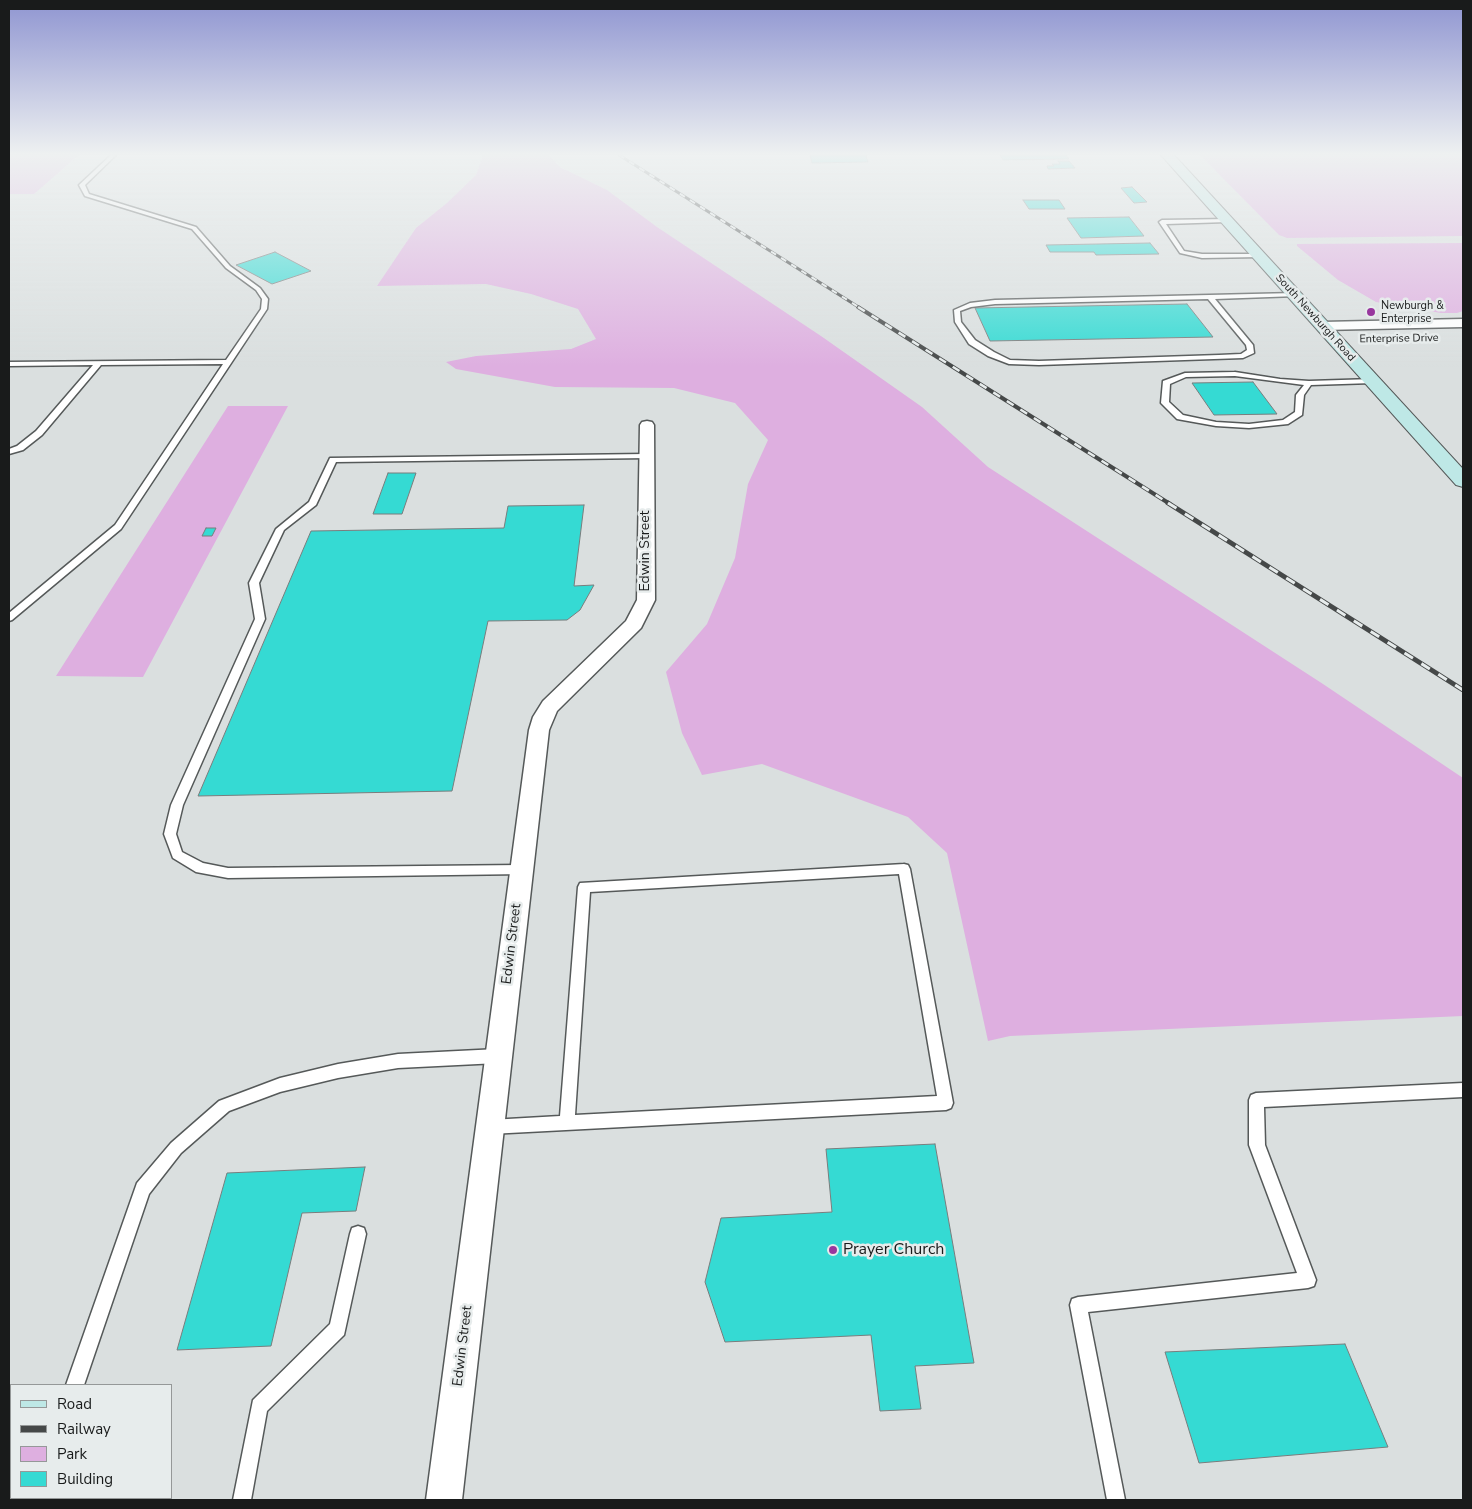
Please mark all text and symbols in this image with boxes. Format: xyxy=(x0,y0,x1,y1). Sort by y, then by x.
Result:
street label: South Newburgh Road xyxy=(1272,272,1358,364)
place label: Newburgh & Enterprise xyxy=(1381,299,1444,325)
marker: Newburgh & Enterprise xyxy=(1365,306,1377,318)
street label: Enterprise Drive xyxy=(1359,332,1439,346)
street label: Edwin Street xyxy=(638,510,654,592)
street label: Edwin Street xyxy=(499,903,525,985)
place label: Prayer Church xyxy=(843,1240,944,1260)
marker: Prayer Church xyxy=(827,1244,839,1256)
street label: Edwin Street xyxy=(450,1305,476,1387)
legend xyxy=(10,1384,172,1499)
text: Road xyxy=(57,1394,92,1414)
text: Railway xyxy=(57,1419,111,1439)
text: Park xyxy=(57,1444,87,1464)
text: Building xyxy=(57,1469,113,1489)

